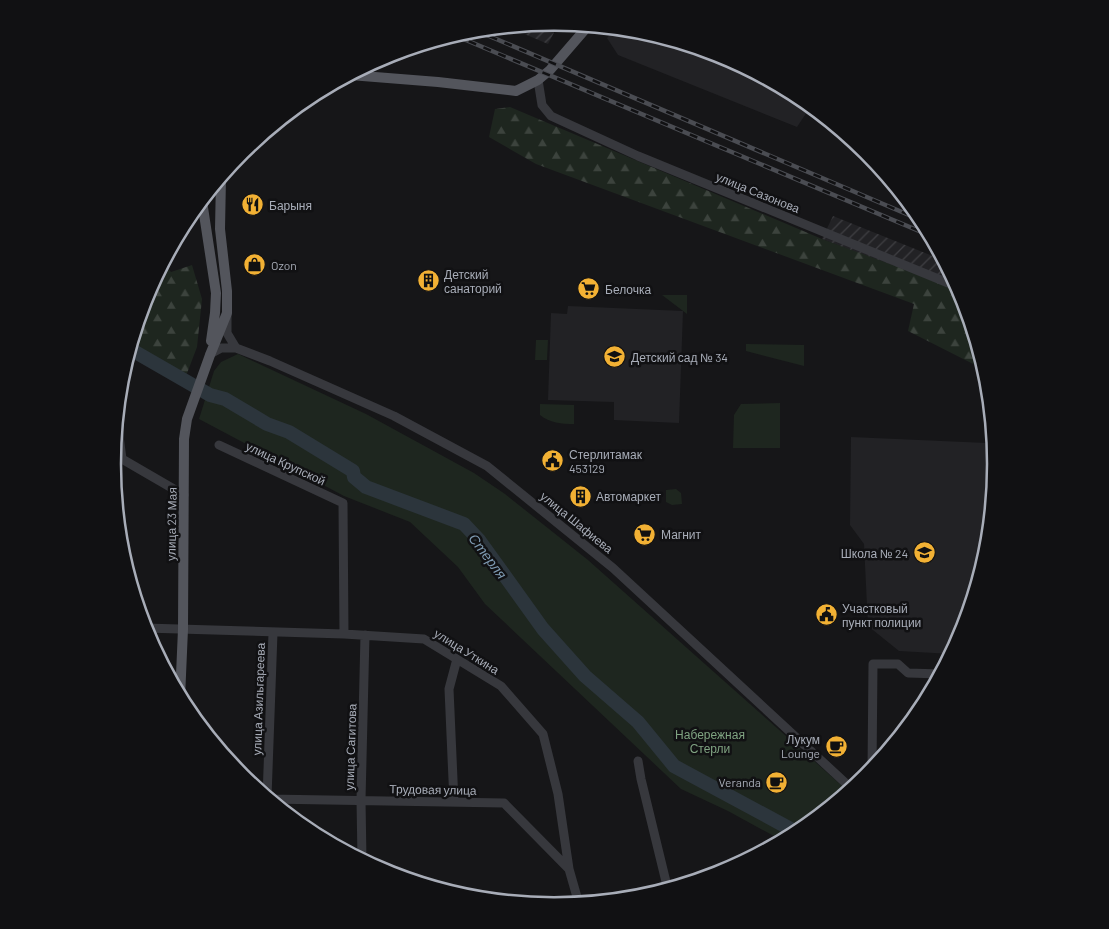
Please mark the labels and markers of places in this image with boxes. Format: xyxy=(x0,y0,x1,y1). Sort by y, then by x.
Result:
restaurant icon: Барыня xyxy=(241,193,265,217)
place label: Барыня xyxy=(269,198,312,213)
shop icon: Ozon xyxy=(243,253,267,277)
place label: Ozon xyxy=(271,258,297,272)
place label: Детский санаторий xyxy=(444,267,502,296)
building icon: Детский санаторий xyxy=(416,269,440,293)
supermarket icon: Белочка xyxy=(577,277,601,301)
place label: Белочка xyxy=(605,282,651,296)
school or university icon: Детский сад № 34 xyxy=(603,345,627,369)
place label: Детский сад № 34 xyxy=(631,350,728,365)
place label: Стерлитамак 453129 xyxy=(569,447,643,475)
public building icon: Стерлитамак 453129 xyxy=(541,449,565,473)
building icon: Автомаркет xyxy=(568,484,592,508)
place label: Автомаркет xyxy=(596,489,661,504)
supermarket icon: Магнит xyxy=(633,522,657,546)
place label: Магнит xyxy=(661,527,702,541)
school or university icon: Школа № 24 xyxy=(912,541,936,565)
place label: Школа № 24 xyxy=(841,546,908,560)
place label: Участковый пункт полиции xyxy=(842,601,921,630)
public building icon: Участковый пункт полиции xyxy=(814,603,838,627)
place label: Лукум Lounge xyxy=(781,732,820,760)
cafe icon: Лукум Lounge xyxy=(824,734,848,758)
cafe icon: Veranda xyxy=(765,770,789,794)
place label: Veranda xyxy=(719,775,761,789)

